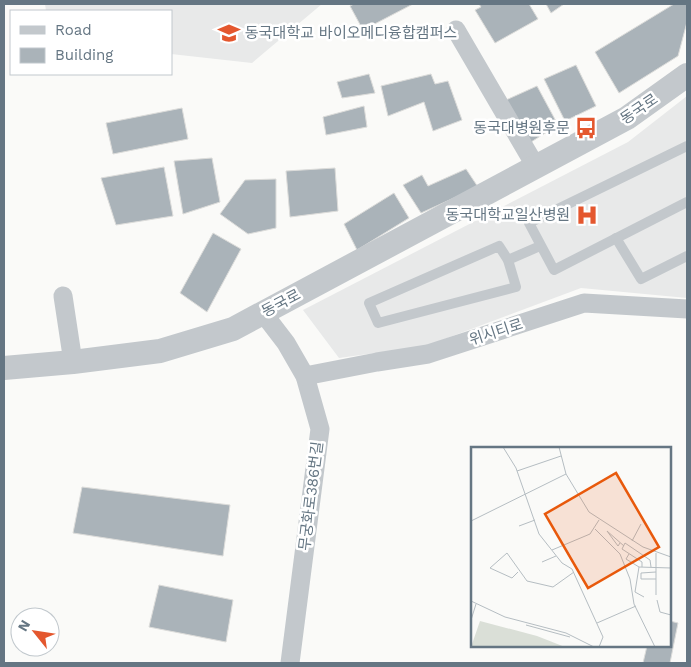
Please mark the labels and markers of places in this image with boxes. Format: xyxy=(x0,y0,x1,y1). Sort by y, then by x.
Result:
school or university icon: 동국대학교 바이오메디융합캠퍼스 xyxy=(216,20,242,46)
place label: 동국대학교 바이오메디융합캠퍼스 xyxy=(245,24,457,42)
bus stop icon: 동국대병원후문 xyxy=(573,115,599,141)
place label: 동국대병원후문 xyxy=(473,119,570,137)
hospital icon: 동국대학교일산병원 xyxy=(574,202,600,228)
place label: 동국대학교일산병원 xyxy=(446,206,570,224)

